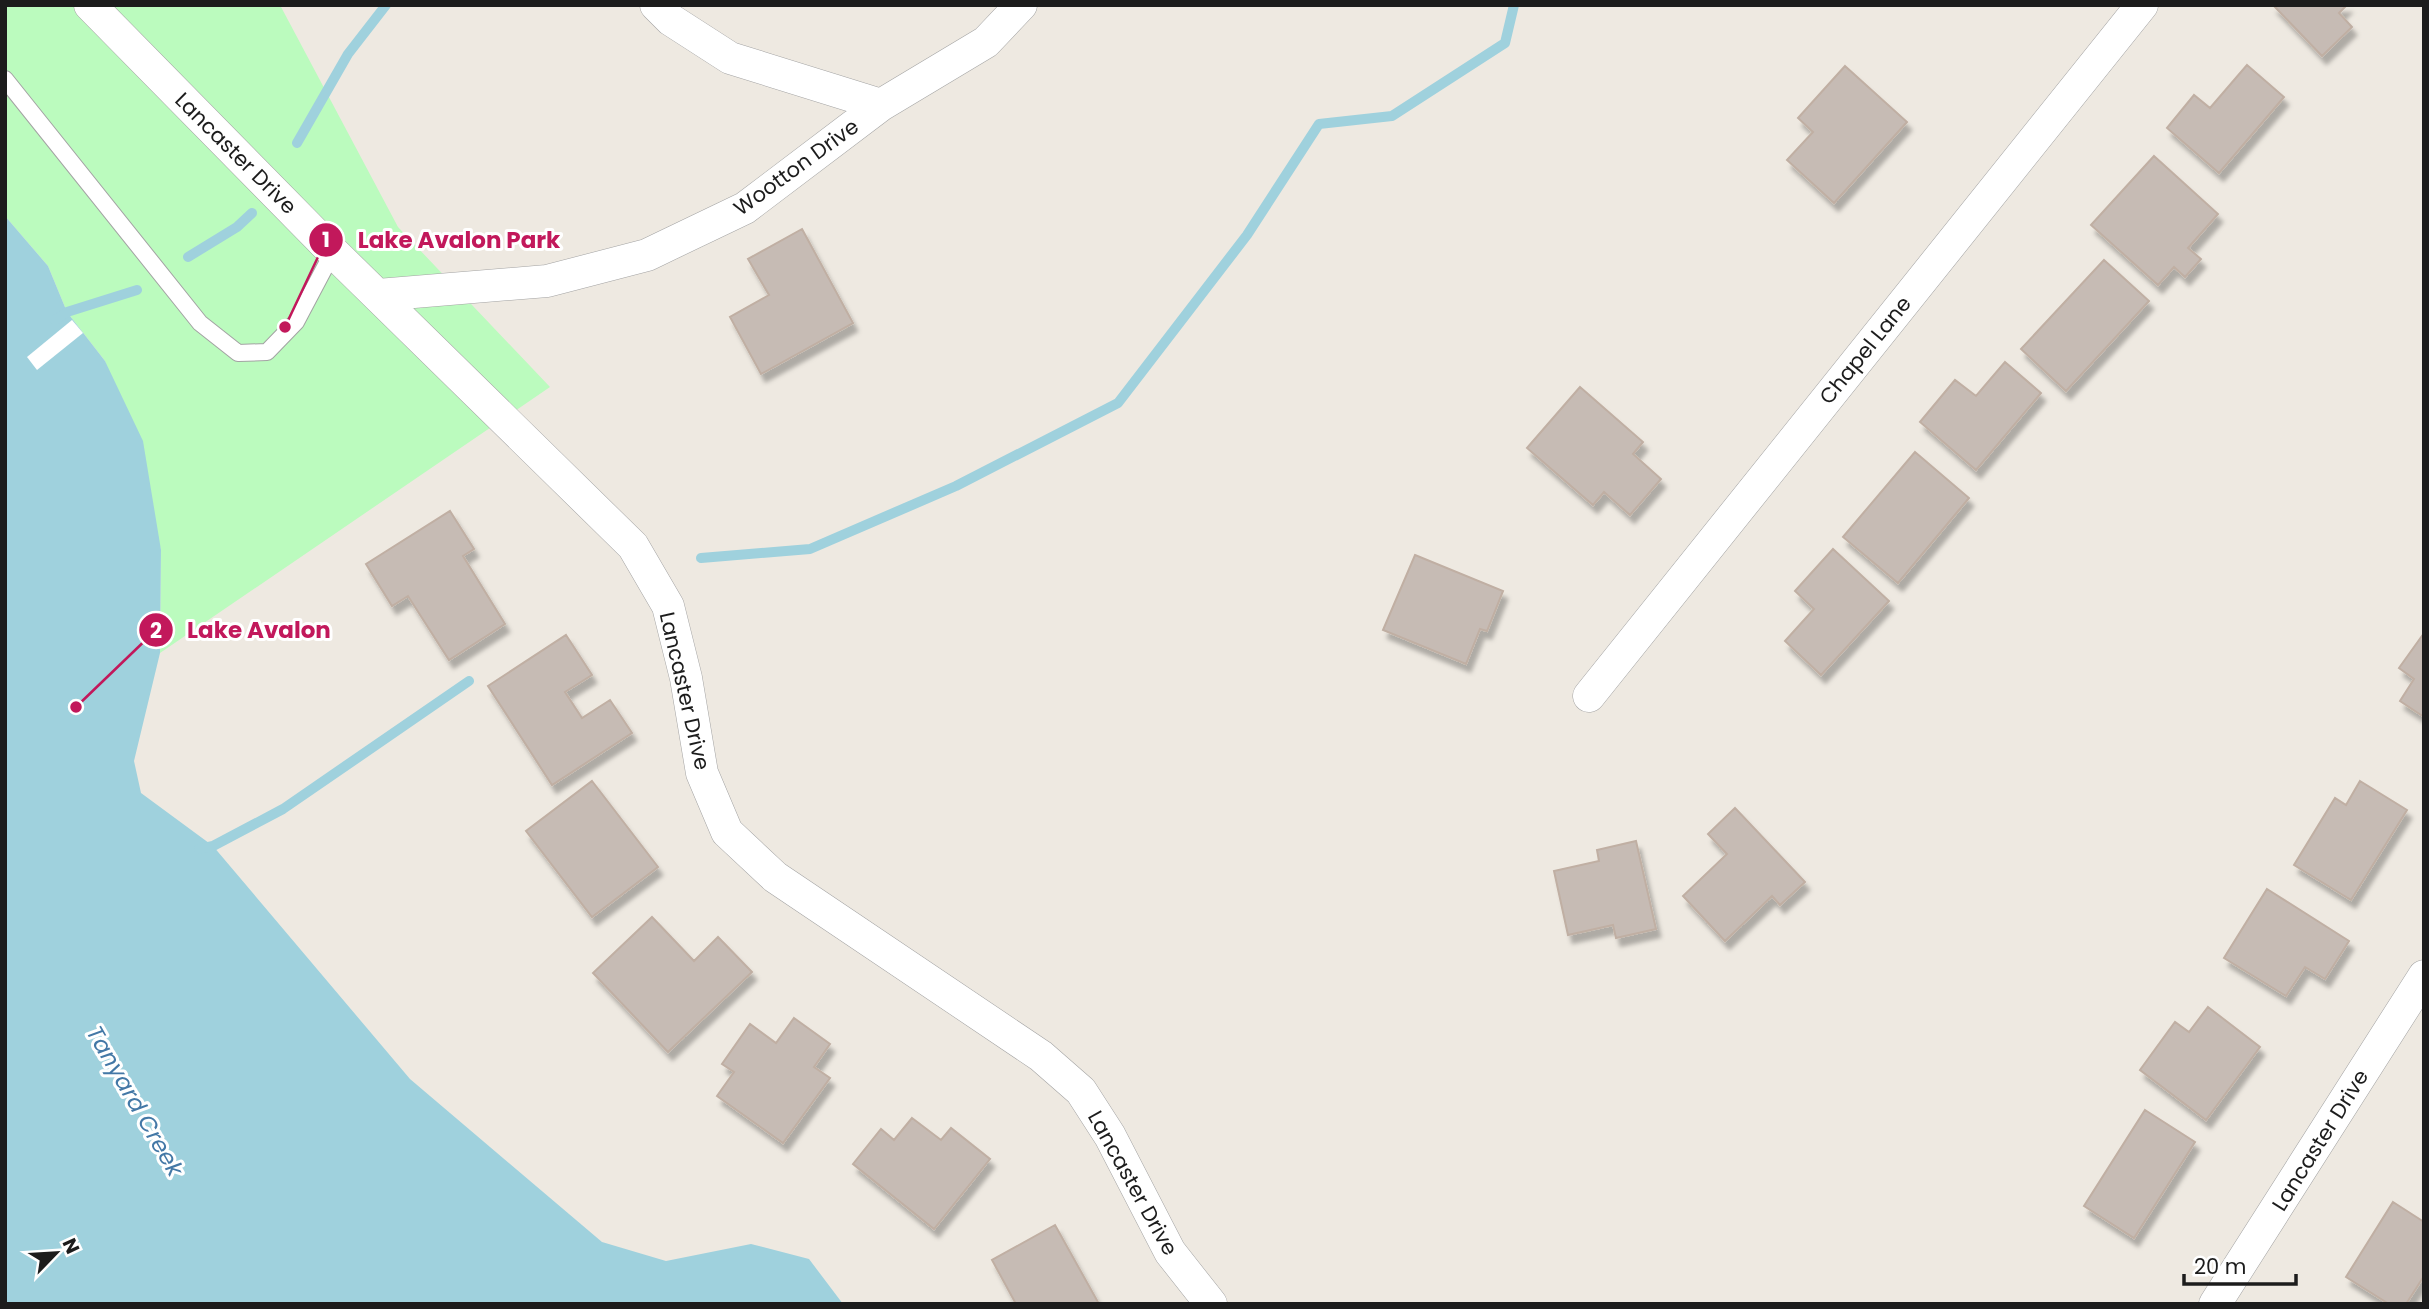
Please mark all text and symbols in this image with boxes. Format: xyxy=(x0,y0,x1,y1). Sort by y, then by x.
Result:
street label: Lancaster Drive xyxy=(169,86,303,220)
street label: Wootton Drive xyxy=(728,112,864,222)
callout: Lake Avalon Park xyxy=(309,218,575,262)
text: Lake Avalon Park xyxy=(358,224,561,256)
text: 1 xyxy=(322,225,330,254)
street label: Chapel Lane xyxy=(1812,290,1918,410)
callout: Lake Avalon xyxy=(139,608,345,652)
street label: Lancaster Drive xyxy=(653,609,717,773)
text: Lake Avalon xyxy=(187,614,331,646)
text: 2 xyxy=(150,616,162,645)
water label: Tanyard Creek xyxy=(79,1020,192,1183)
street label: Lancaster Drive xyxy=(2265,1064,2375,1216)
street label: Lancaster Drive xyxy=(1081,1105,1185,1261)
north arrow xyxy=(21,1218,91,1288)
text: N xyxy=(56,1234,86,1258)
scale bar xyxy=(2184,1242,2296,1286)
text: 20 m xyxy=(2194,1252,2247,1281)

